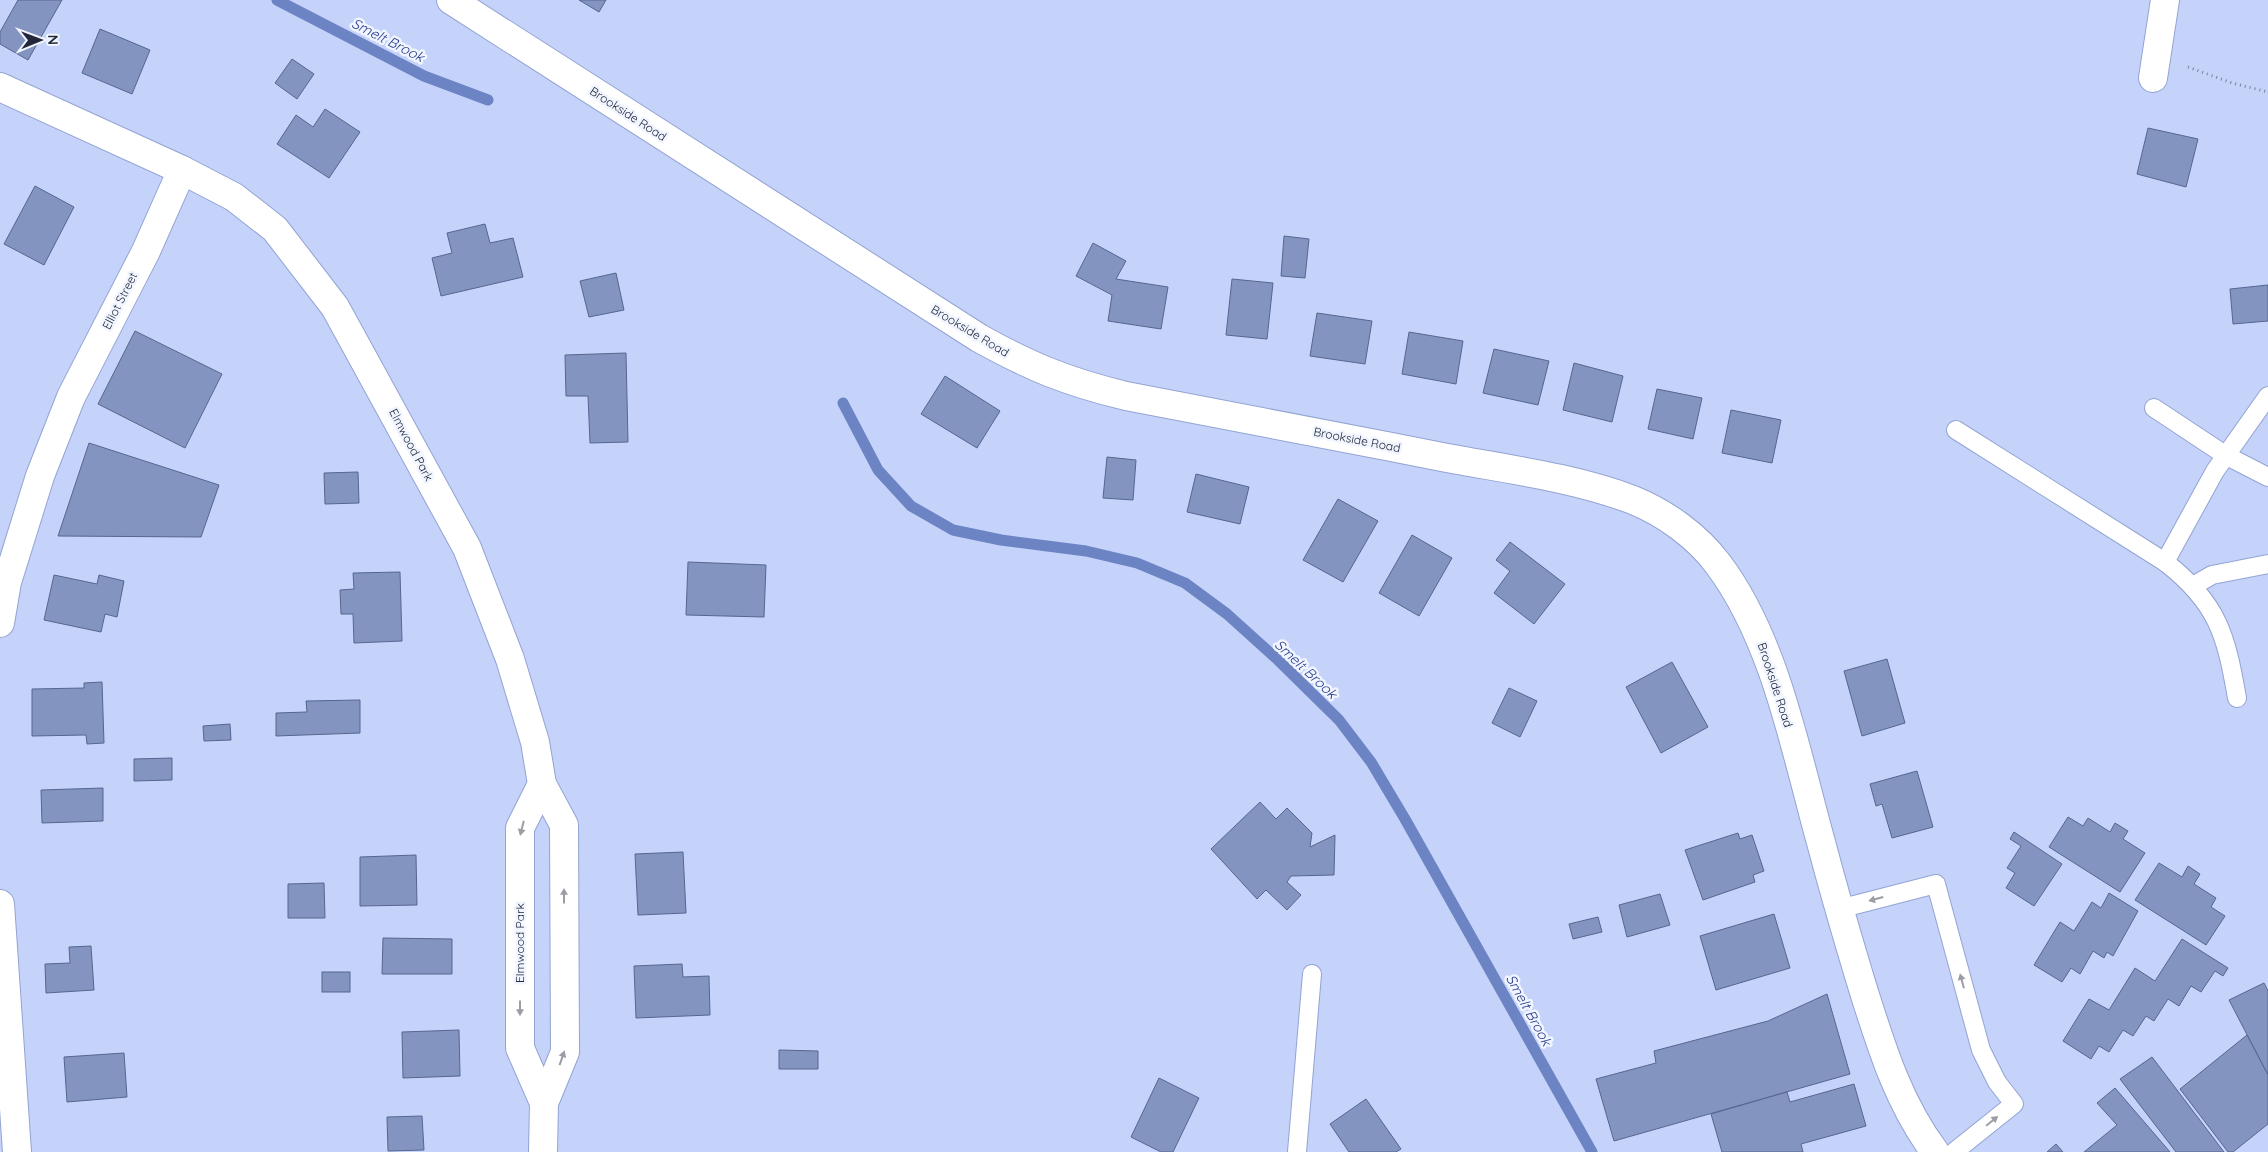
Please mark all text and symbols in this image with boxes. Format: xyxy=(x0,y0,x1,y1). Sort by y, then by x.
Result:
water label: Smelt Brook xyxy=(349,14,429,67)
north arrow xyxy=(15,15,65,65)
text: N xyxy=(44,34,62,45)
street label: Brookside Road xyxy=(587,83,669,144)
street label: Elliot Street xyxy=(99,270,140,332)
street label: Brookside Road xyxy=(929,301,1012,360)
street label: Elmwood Park xyxy=(386,406,437,484)
street label: Brookside Road xyxy=(1312,424,1402,455)
water label: Smelt Brook xyxy=(1271,636,1342,704)
street label: Brookside Road xyxy=(1755,641,1796,729)
one-way arrow xyxy=(518,820,526,836)
one-way arrow xyxy=(560,888,568,904)
one-way arrow xyxy=(1869,895,1884,903)
street label: Elmwood Park xyxy=(512,903,527,983)
water label: Smelt Brook xyxy=(1502,971,1557,1050)
one-way arrow xyxy=(1958,974,1966,989)
one-way arrow xyxy=(516,1000,524,1016)
one-way arrow xyxy=(558,1050,566,1065)
one-way arrow xyxy=(1985,1116,1998,1127)

